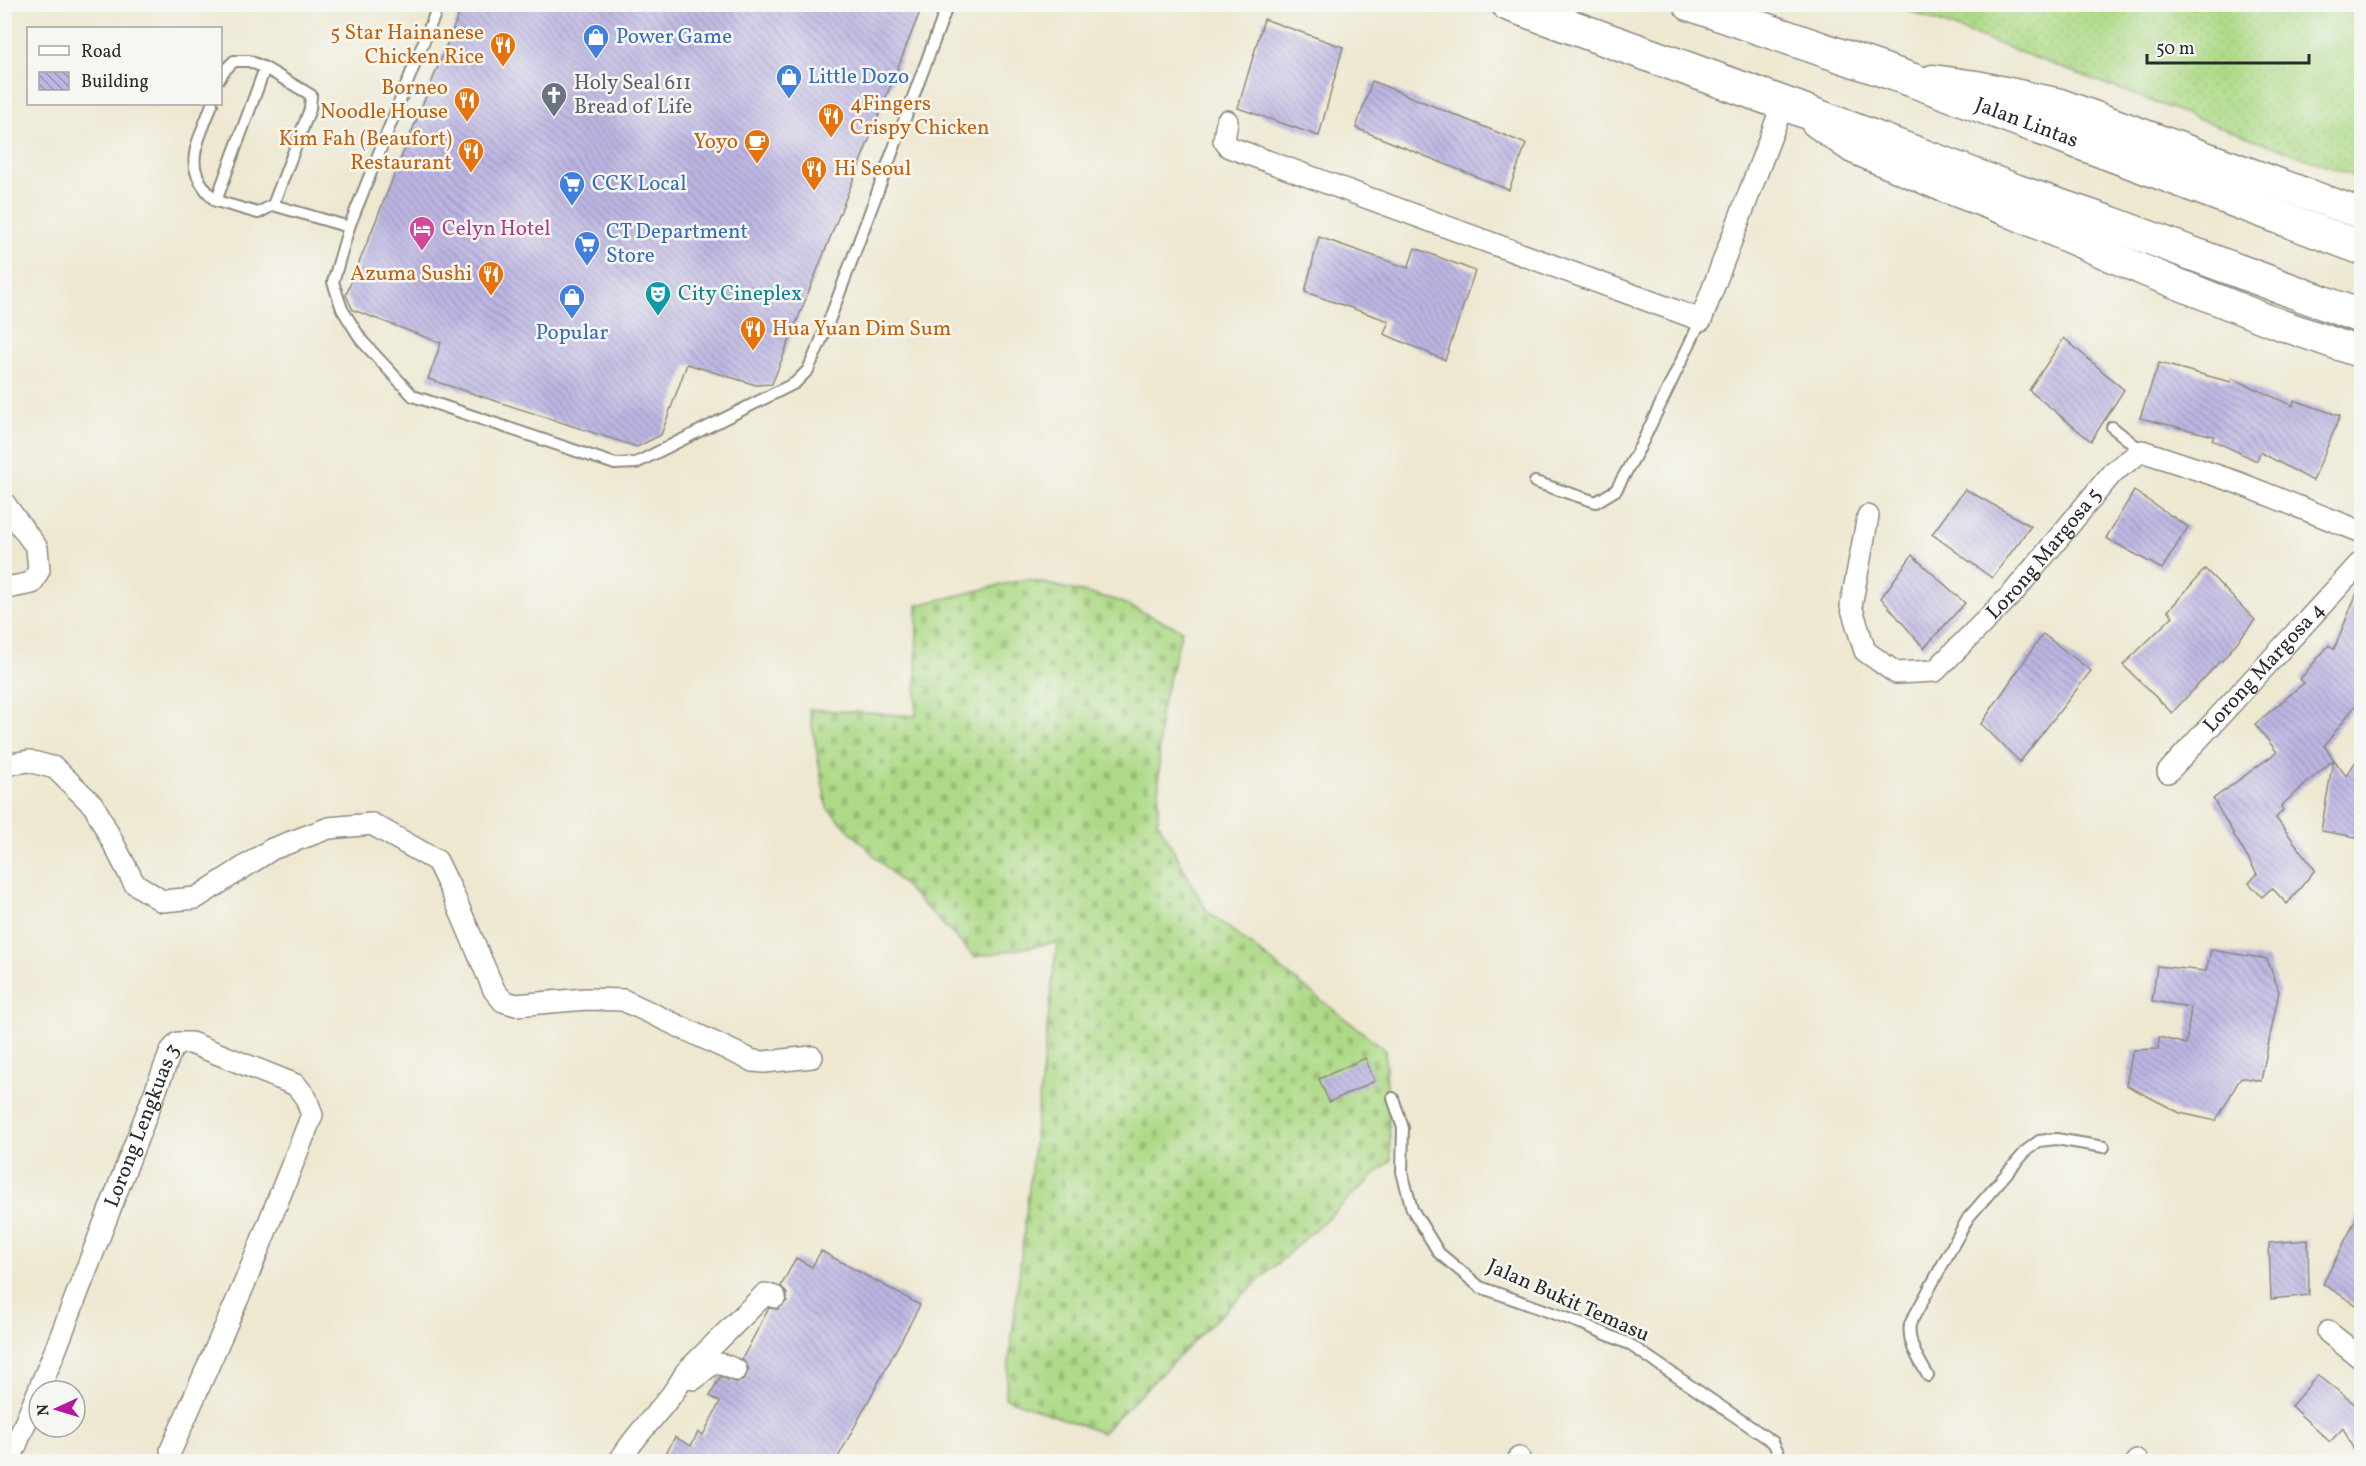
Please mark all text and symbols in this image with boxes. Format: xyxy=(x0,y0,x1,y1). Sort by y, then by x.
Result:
place label: 5 Star Hainanese Chicken Rice xyxy=(330,19,484,72)
shop icon: Power Game xyxy=(581,22,611,60)
place label: Power Game xyxy=(616,23,732,52)
legend xyxy=(27,27,222,105)
scale bar xyxy=(2147,27,2309,65)
restaurant icon: 5 Star Hainanese Chicken Rice xyxy=(488,30,518,68)
text: 50 m xyxy=(2156,37,2195,62)
text: Road xyxy=(81,40,122,65)
shop icon: Little Dozo xyxy=(774,62,804,100)
place label: Little Dozo xyxy=(808,63,909,92)
place label: Holy Seal 611 Bread of Life xyxy=(574,69,692,122)
text: Building xyxy=(81,70,149,95)
place label: Borneo Noodle House xyxy=(320,74,448,127)
church icon: Holy Seal 611 Bread of Life xyxy=(539,80,569,118)
restaurant icon: Borneo Noodle House xyxy=(452,85,482,123)
place label: 4Fingers Crispy Chicken xyxy=(850,90,990,143)
street label: Jalan Lintas xyxy=(1971,90,2082,155)
restaurant icon: 4Fingers Crispy Chicken xyxy=(816,101,846,139)
place label: Kim Fah (Beaufort) Restaurant xyxy=(279,125,452,178)
cafe icon: Yoyo xyxy=(742,127,772,165)
place label: Yoyo xyxy=(693,128,738,157)
restaurant icon: Kim Fah (Beaufort) Restaurant xyxy=(456,136,486,174)
restaurant icon: Hi Seoul xyxy=(799,154,829,192)
place label: Hi Seoul xyxy=(834,155,911,184)
supermarket icon: CCK Local xyxy=(557,169,587,207)
place label: CCK Local xyxy=(592,170,687,199)
hotel icon: Celyn Hotel xyxy=(407,214,437,252)
place label: Celyn Hotel xyxy=(442,215,550,244)
place label: CT Department Store xyxy=(606,218,748,271)
supermarket icon: CT Department Store xyxy=(572,229,602,267)
restaurant icon: Azuma Sushi xyxy=(476,259,506,297)
place label: Azuma Sushi xyxy=(350,260,472,289)
theatre icon: City Cineplex xyxy=(643,279,673,317)
place label: City Cineplex xyxy=(678,280,802,309)
shop icon: Popular xyxy=(557,282,587,320)
restaurant icon: Hua Yuan Dim Sum xyxy=(738,314,768,352)
place label: Hua Yuan Dim Sum xyxy=(772,315,951,344)
place label: Popular xyxy=(536,319,608,348)
street label: Lorong Margosa 5 xyxy=(1980,482,2109,626)
street label: Lorong Margosa 4 xyxy=(2197,596,2331,739)
street label: Lorong Lengkuas 3 xyxy=(97,1036,186,1211)
street label: Jalan Bukit Temasu xyxy=(1482,1252,1654,1350)
north arrow xyxy=(27,1379,87,1439)
text: N xyxy=(33,1403,55,1416)

